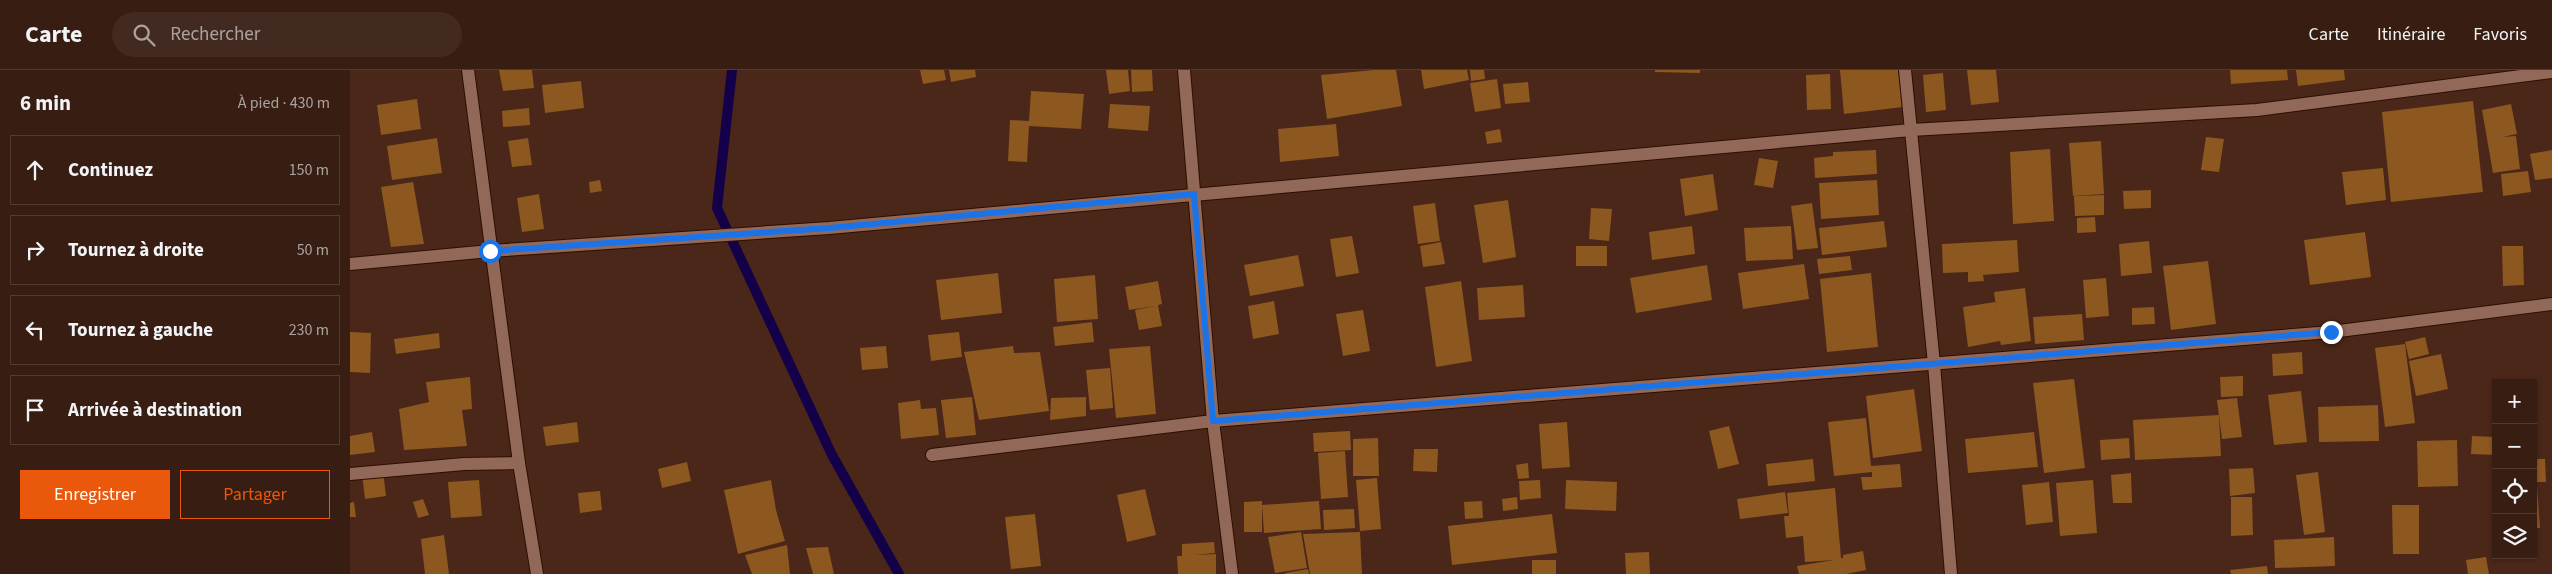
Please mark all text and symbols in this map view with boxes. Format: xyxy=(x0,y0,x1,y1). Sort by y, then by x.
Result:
search box xyxy=(112,12,462,57)
text: Carte xyxy=(25,17,82,52)
icon: search xyxy=(130,21,158,49)
text: Rechercher xyxy=(170,21,260,48)
text: Carte xyxy=(2309,22,2349,47)
text: Itinéraire xyxy=(2377,22,2445,47)
text: Favoris xyxy=(2473,22,2527,47)
text: 6 min xyxy=(20,88,71,118)
text: À pied · 430 m xyxy=(238,92,330,114)
icon: ahead xyxy=(21,156,49,184)
text: Continuez xyxy=(68,157,153,184)
text: 150 m xyxy=(289,159,329,181)
icon: right xyxy=(21,236,49,264)
text: Tournez à droite xyxy=(68,237,204,264)
text: 50 m xyxy=(297,239,329,261)
route start xyxy=(479,240,502,263)
icon: left xyxy=(21,316,49,344)
text: Tournez à gauche xyxy=(68,317,213,344)
text: 230 m xyxy=(289,319,329,341)
route end xyxy=(2320,321,2343,344)
map controls xyxy=(2492,379,2537,559)
button: + xyxy=(2492,379,2537,424)
icon: arrive xyxy=(21,396,49,424)
text: Arrivée à destination xyxy=(68,397,242,424)
button: − xyxy=(2492,424,2537,469)
button: locate xyxy=(2492,469,2537,514)
button: Enregistrer xyxy=(20,470,170,519)
button: Partager xyxy=(180,470,330,519)
button: layers xyxy=(2492,514,2537,559)

